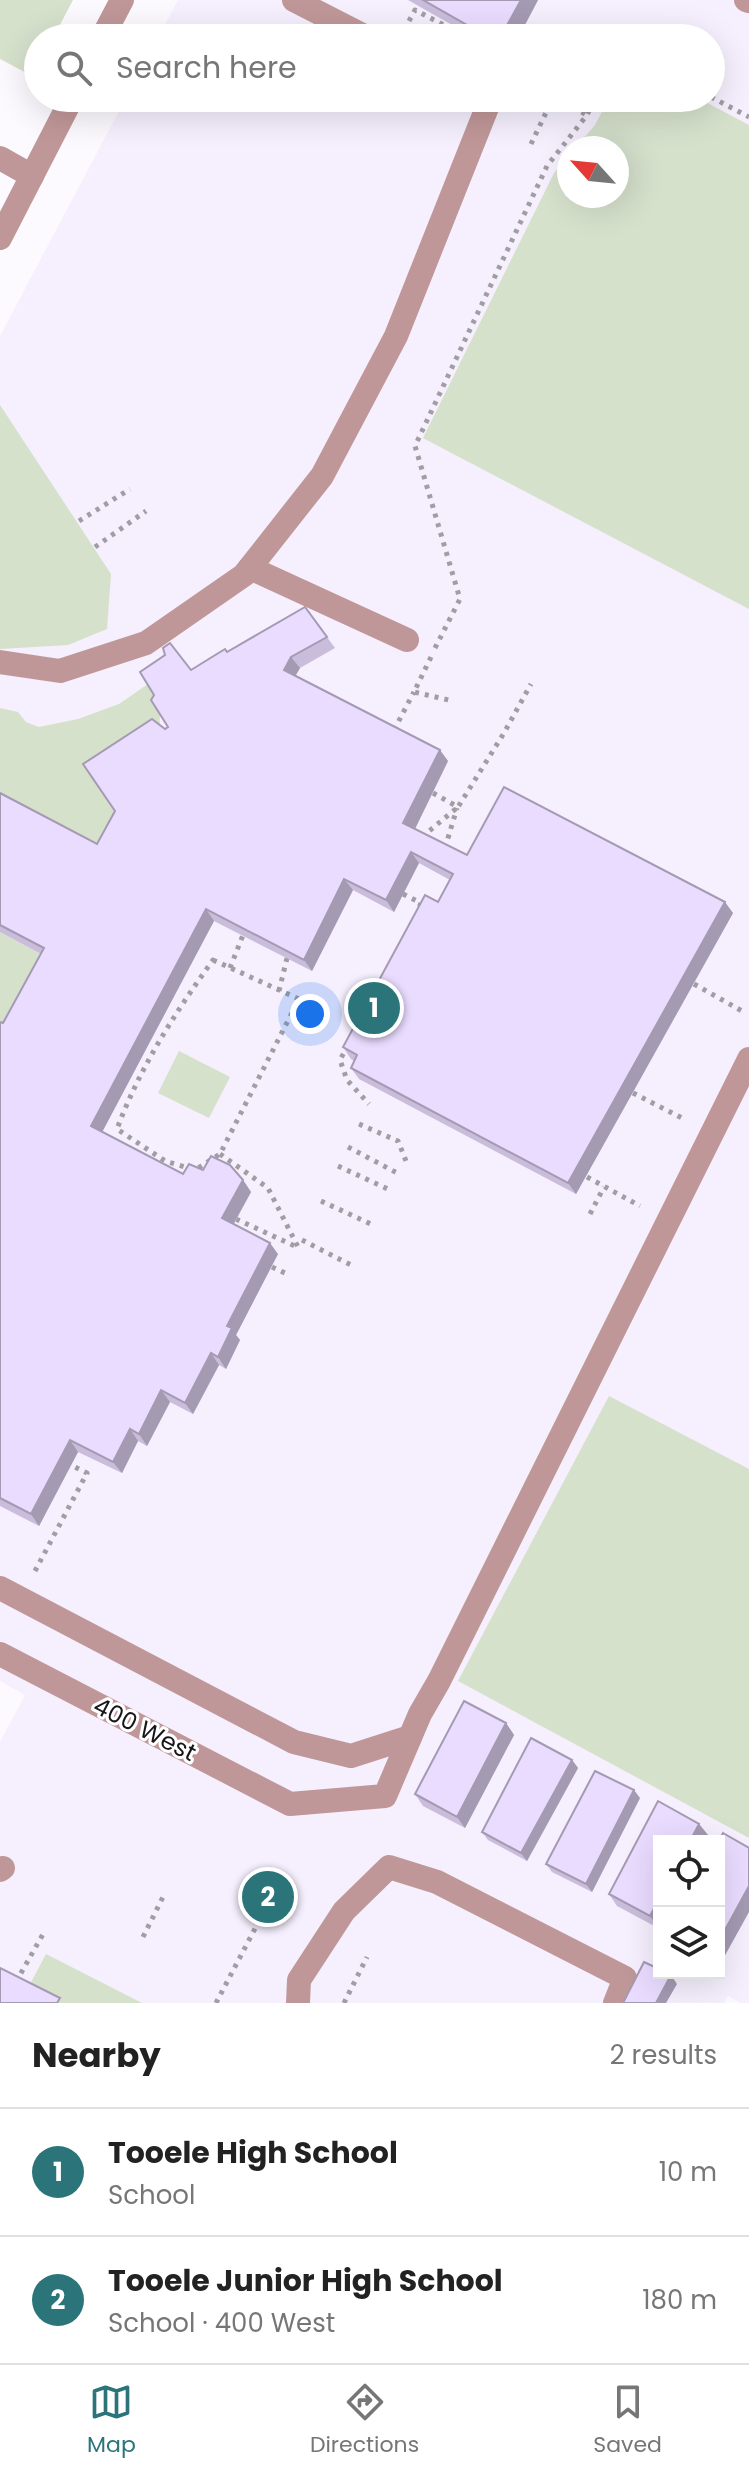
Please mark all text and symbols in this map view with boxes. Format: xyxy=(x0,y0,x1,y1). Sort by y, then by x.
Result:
search box xyxy=(24,24,725,112)
icon: search xyxy=(52,46,96,90)
text: Search here xyxy=(116,46,297,89)
north arrow xyxy=(557,136,629,208)
pin: 1 xyxy=(348,978,400,1038)
your location xyxy=(290,994,330,1034)
street label: 400 West xyxy=(88,1689,202,1769)
map controls xyxy=(653,1835,725,1979)
button: locate xyxy=(653,1835,725,1907)
pin: 2 xyxy=(242,1867,294,1927)
button: layers xyxy=(653,1907,725,1979)
text: Nearby xyxy=(32,2031,161,2079)
text: 2 results xyxy=(610,2037,717,2073)
text: Tooele High School xyxy=(108,2131,398,2174)
text: 1 xyxy=(53,2154,63,2190)
text: 10 m xyxy=(659,2154,717,2190)
text: School xyxy=(108,2177,195,2213)
text: Tooele Junior High School xyxy=(108,2259,503,2302)
text: 2 xyxy=(51,2282,65,2318)
text: 180 m xyxy=(642,2282,717,2318)
text: School · 400 West xyxy=(108,2305,335,2341)
tab: Map xyxy=(87,2380,136,2461)
tab: Directions xyxy=(310,2380,419,2461)
tab: Saved xyxy=(593,2380,662,2461)

